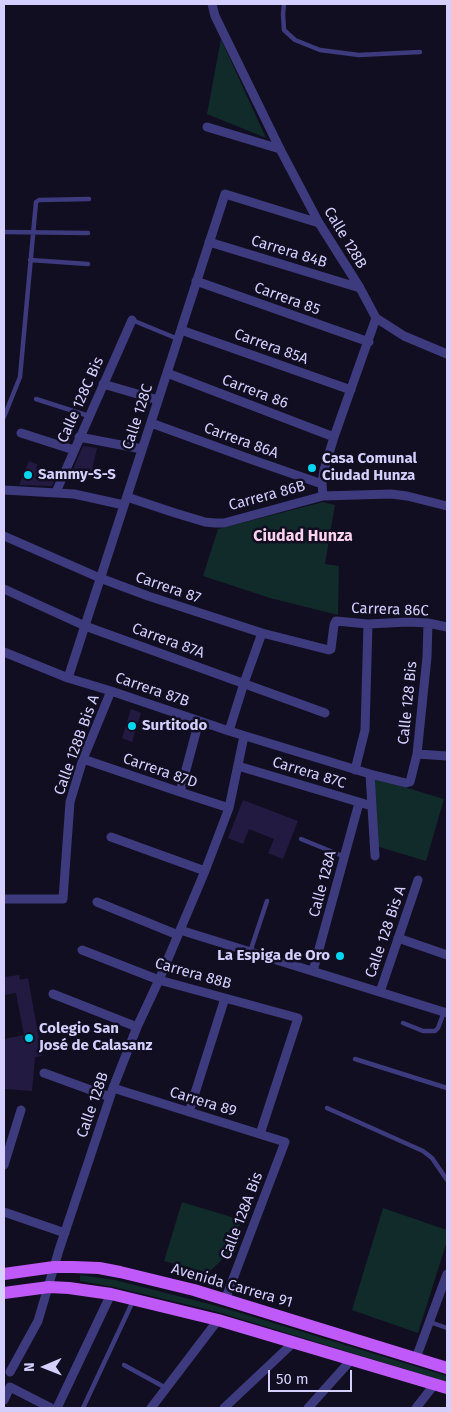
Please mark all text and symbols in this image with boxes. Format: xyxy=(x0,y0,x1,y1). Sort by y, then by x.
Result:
street label: Calle 128B xyxy=(320,204,370,272)
street label: Carrera 84B xyxy=(249,232,329,272)
street label: Carrera 85 xyxy=(252,279,322,319)
street label: Carrera 85A xyxy=(232,325,310,369)
street label: Calle 128C Bis xyxy=(54,354,108,446)
street label: Carrera 86 xyxy=(219,371,291,413)
street label: Calle 128C xyxy=(119,382,157,452)
street label: Carrera 86A xyxy=(201,419,281,463)
place label: Casa Comunal Ciudad Hunza xyxy=(322,450,417,485)
marker: Casa Comunal Ciudad Hunza xyxy=(306,462,318,474)
place label: Sammy-S-S xyxy=(38,466,116,484)
marker: Sammy-S-S xyxy=(22,469,34,481)
street label: Carrera 86B xyxy=(227,477,307,515)
district label: Ciudad Hunza xyxy=(253,527,353,547)
street label: Carrera 87 xyxy=(133,568,203,608)
street label: Carrera 86C xyxy=(351,600,429,620)
street label: Carrera 87A xyxy=(129,620,207,662)
street label: Calle 128 Bis xyxy=(395,660,421,746)
street label: Carrera 87B xyxy=(113,669,191,711)
street label: Calle 128B Bis A xyxy=(51,692,103,798)
place label: Surtitodo xyxy=(142,717,207,735)
marker: Surtitodo xyxy=(126,720,138,732)
street label: Carrera 87D xyxy=(120,750,200,792)
street label: Carrera 87C xyxy=(270,753,348,793)
street label: Calle 128A xyxy=(306,849,340,919)
street label: Calle 128 Bis A xyxy=(362,884,410,980)
place label: La Espiga de Oro xyxy=(217,947,330,965)
marker: La Espiga de Oro xyxy=(334,950,346,962)
street label: Carrera 88B xyxy=(153,954,233,994)
place label: Colegio San José de Calasanz xyxy=(39,1020,152,1055)
marker: Colegio San José de Calasanz xyxy=(23,1032,35,1044)
street label: Calle 128B xyxy=(73,1070,113,1140)
street label: Carrera 89 xyxy=(167,1083,239,1121)
street label: Calle 128A Bis xyxy=(217,1170,267,1262)
street label: Avenida Carrera 91 xyxy=(169,1260,295,1312)
north arrow xyxy=(20,1342,70,1392)
scale bar xyxy=(271,1360,355,1392)
text: N xyxy=(21,1362,38,1372)
text: 50 m xyxy=(276,1370,309,1388)

